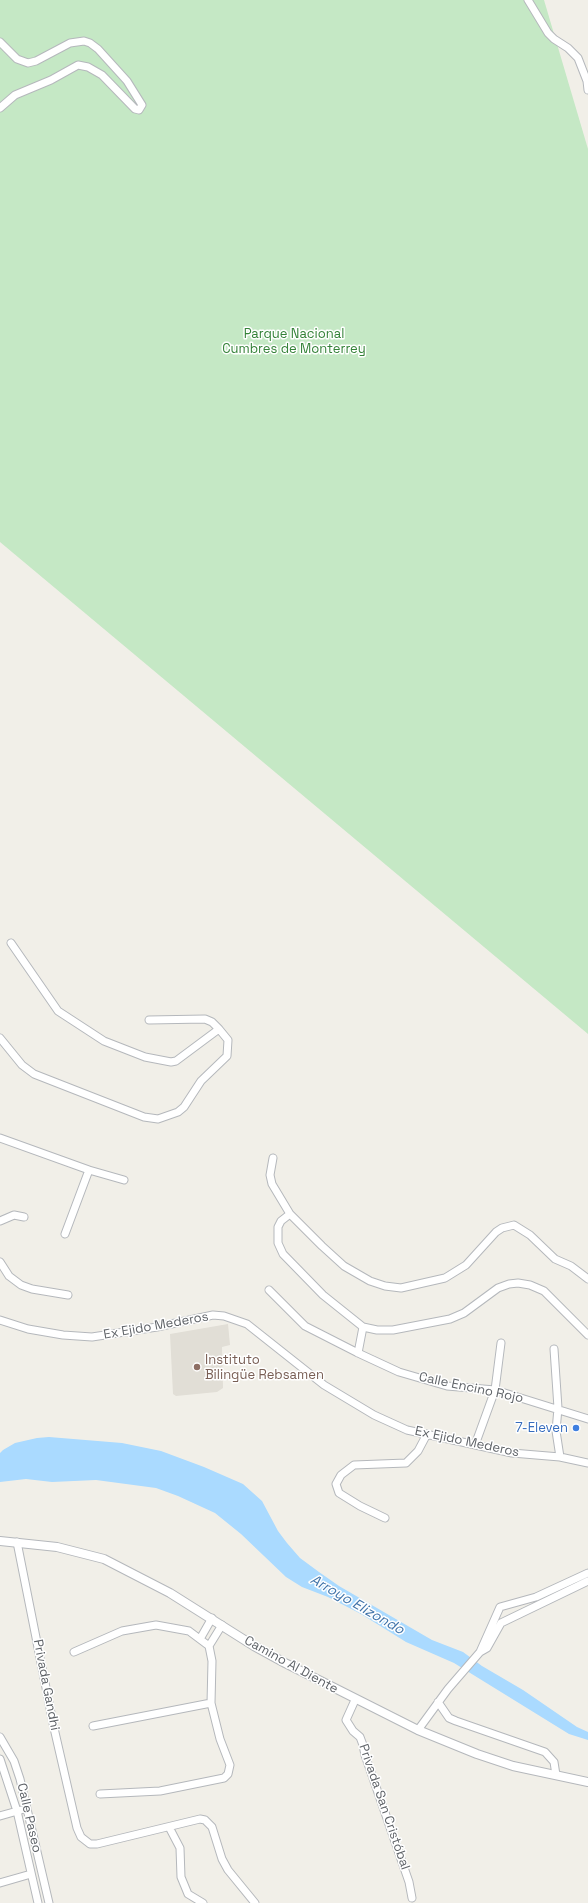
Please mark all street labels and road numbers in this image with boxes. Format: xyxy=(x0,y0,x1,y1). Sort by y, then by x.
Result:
street label: Ex Ejido Mederos xyxy=(102,1309,210,1343)
street label: Calle Encino Rojo xyxy=(417,1369,525,1407)
street label: Ex Ejido Mederos xyxy=(413,1423,521,1461)
street label: Camino Al Diente xyxy=(241,1633,341,1697)
street label: Privada Gandhi xyxy=(29,1638,63,1732)
street label: Privada San Cristóbal xyxy=(355,1742,413,1872)
street label: Calle Paseo xyxy=(13,1782,45,1854)

